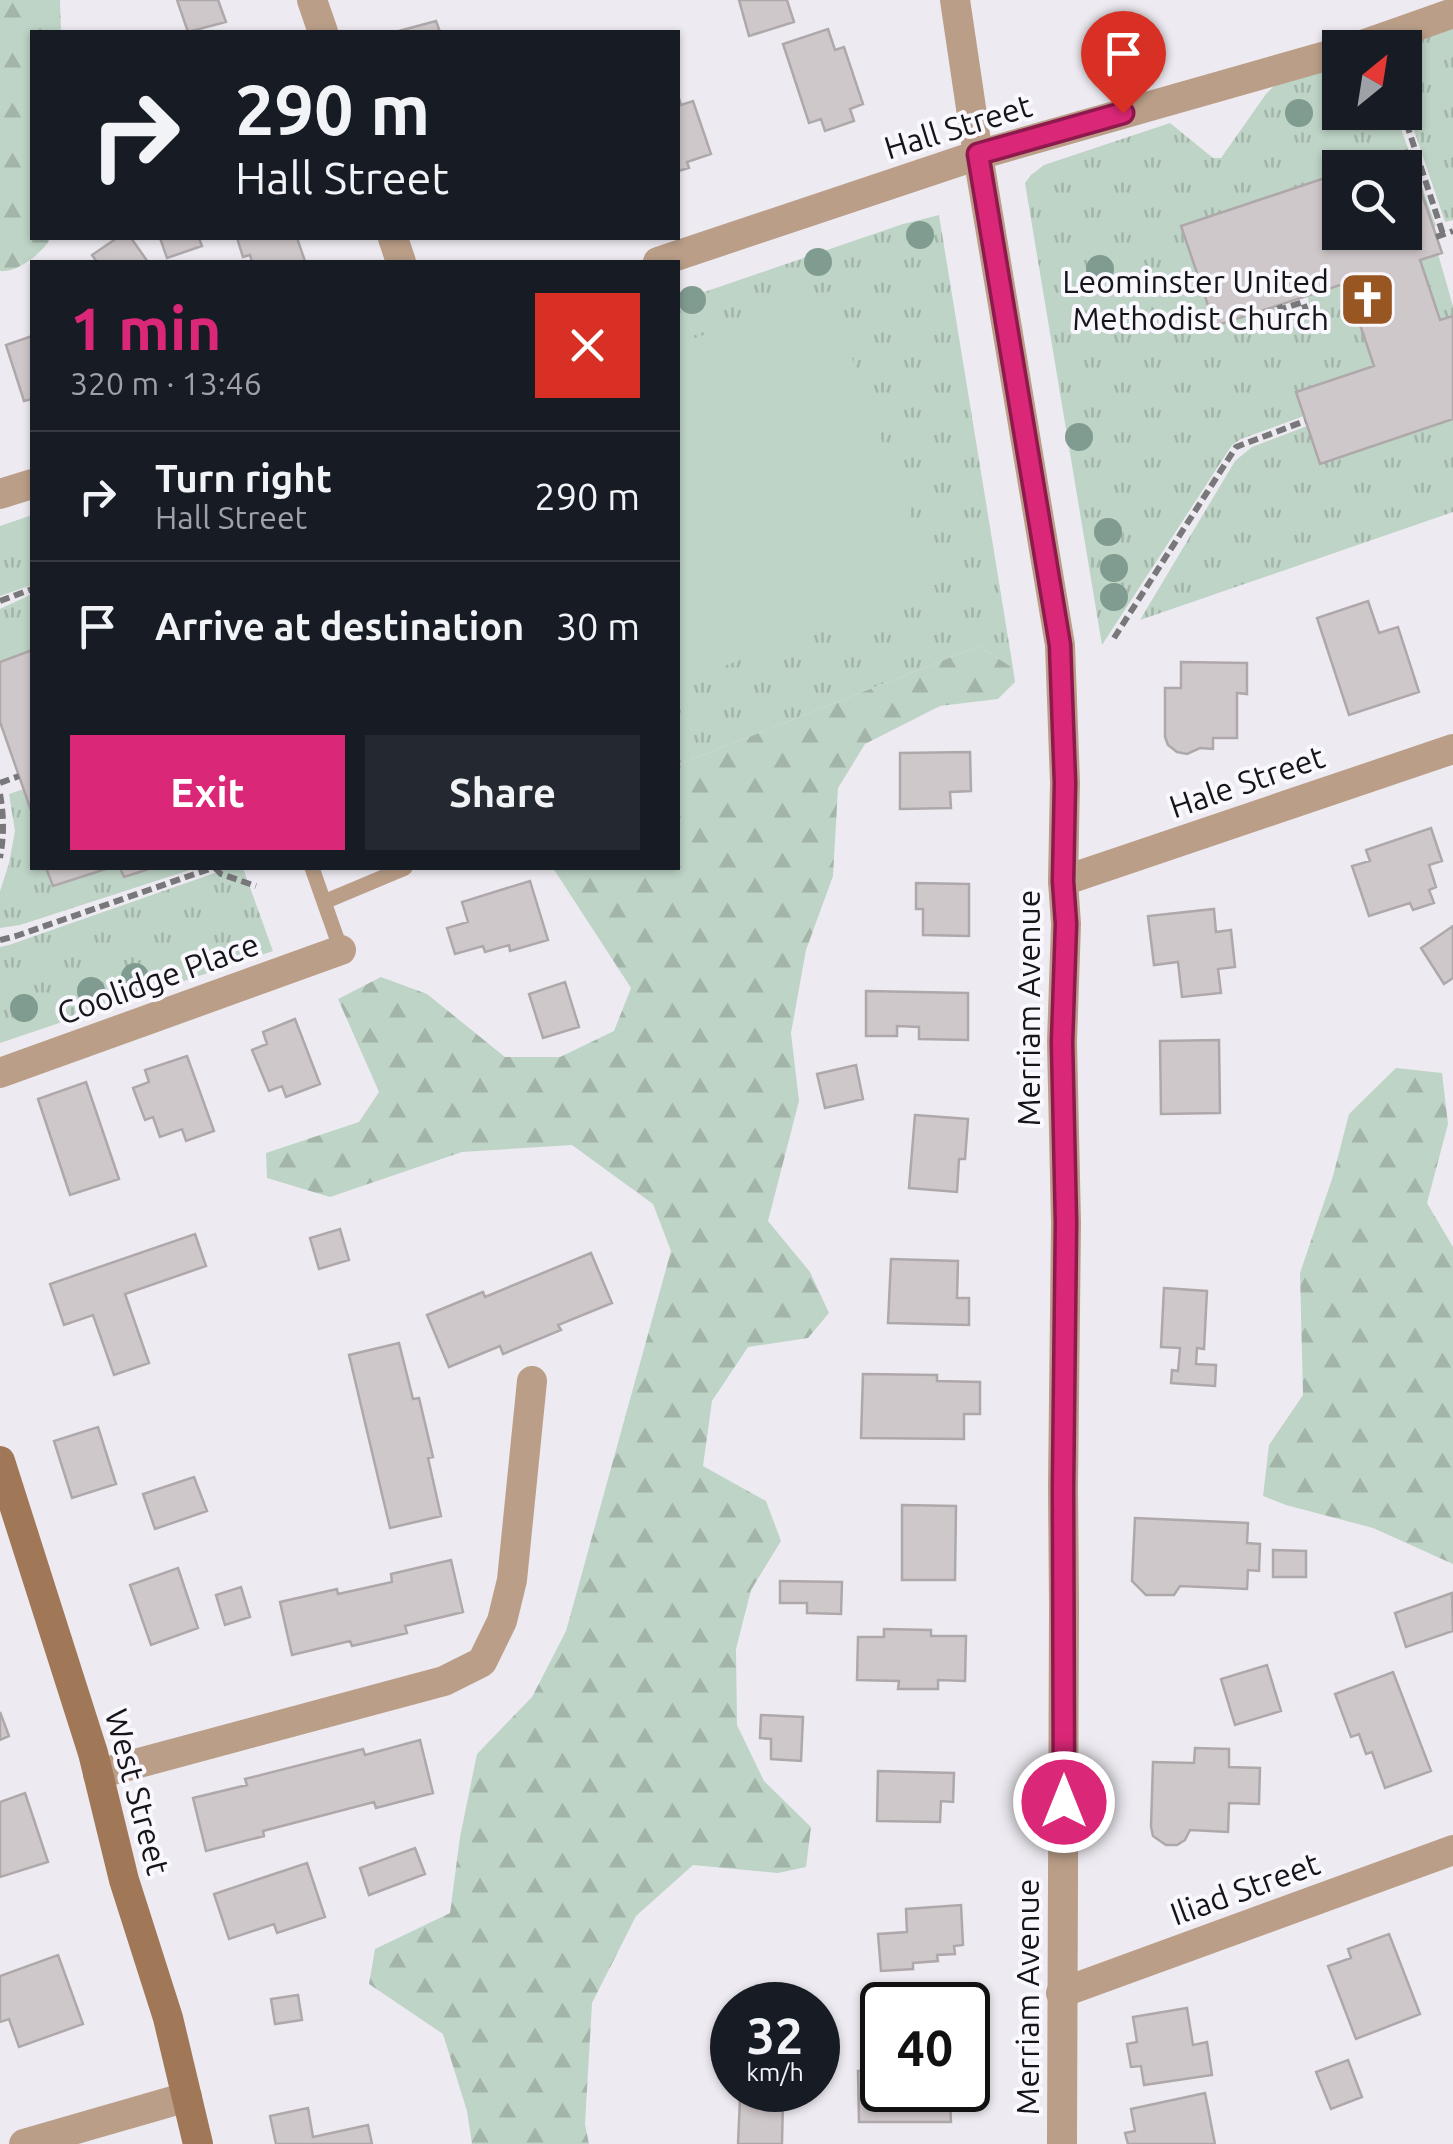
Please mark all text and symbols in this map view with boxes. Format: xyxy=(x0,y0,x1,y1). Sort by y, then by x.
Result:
pin xyxy=(1081,11,1166,114)
icon: arrive xyxy=(1096,26,1151,81)
north arrow xyxy=(1322,30,1422,130)
map controls xyxy=(1322,30,1422,250)
icon: right xyxy=(70,70,200,200)
text: 290 m xyxy=(235,70,430,148)
street label: Hall Street xyxy=(880,86,1036,166)
button: search xyxy=(1322,150,1422,250)
text: Hall Street xyxy=(235,152,449,203)
place label: Leominster United Methodist Church xyxy=(1062,263,1329,336)
church icon: Leominster United Methodist Church xyxy=(1338,270,1398,330)
button: close xyxy=(535,293,640,398)
text: 1 min xyxy=(70,294,222,361)
text: 320 m · 13:46 xyxy=(70,365,262,401)
text: Turn right xyxy=(155,457,332,499)
icon: right xyxy=(70,469,125,524)
text: 290 m xyxy=(534,475,640,517)
text: Hall Street xyxy=(155,499,307,535)
icon: arrive xyxy=(70,599,125,654)
text: Arrive at destination xyxy=(155,605,524,647)
text: 30 m xyxy=(556,605,640,647)
button: Exit xyxy=(70,735,345,850)
button: Share xyxy=(365,735,640,850)
street label: Hale Street xyxy=(1164,738,1329,824)
street label: Merriam Avenue xyxy=(1010,890,1046,1126)
street label: Coolidge Place xyxy=(52,925,263,1031)
street label: West Street xyxy=(99,1705,177,1879)
position arrow xyxy=(1012,1750,1116,1854)
street label: Iliad Street xyxy=(1165,1844,1325,1932)
street label: Merriam Avenue xyxy=(1009,1879,1045,2115)
speed limit sign: 40 xyxy=(860,1982,990,2112)
text: 32 xyxy=(747,2007,803,2063)
text: km/h xyxy=(746,2058,804,2086)

